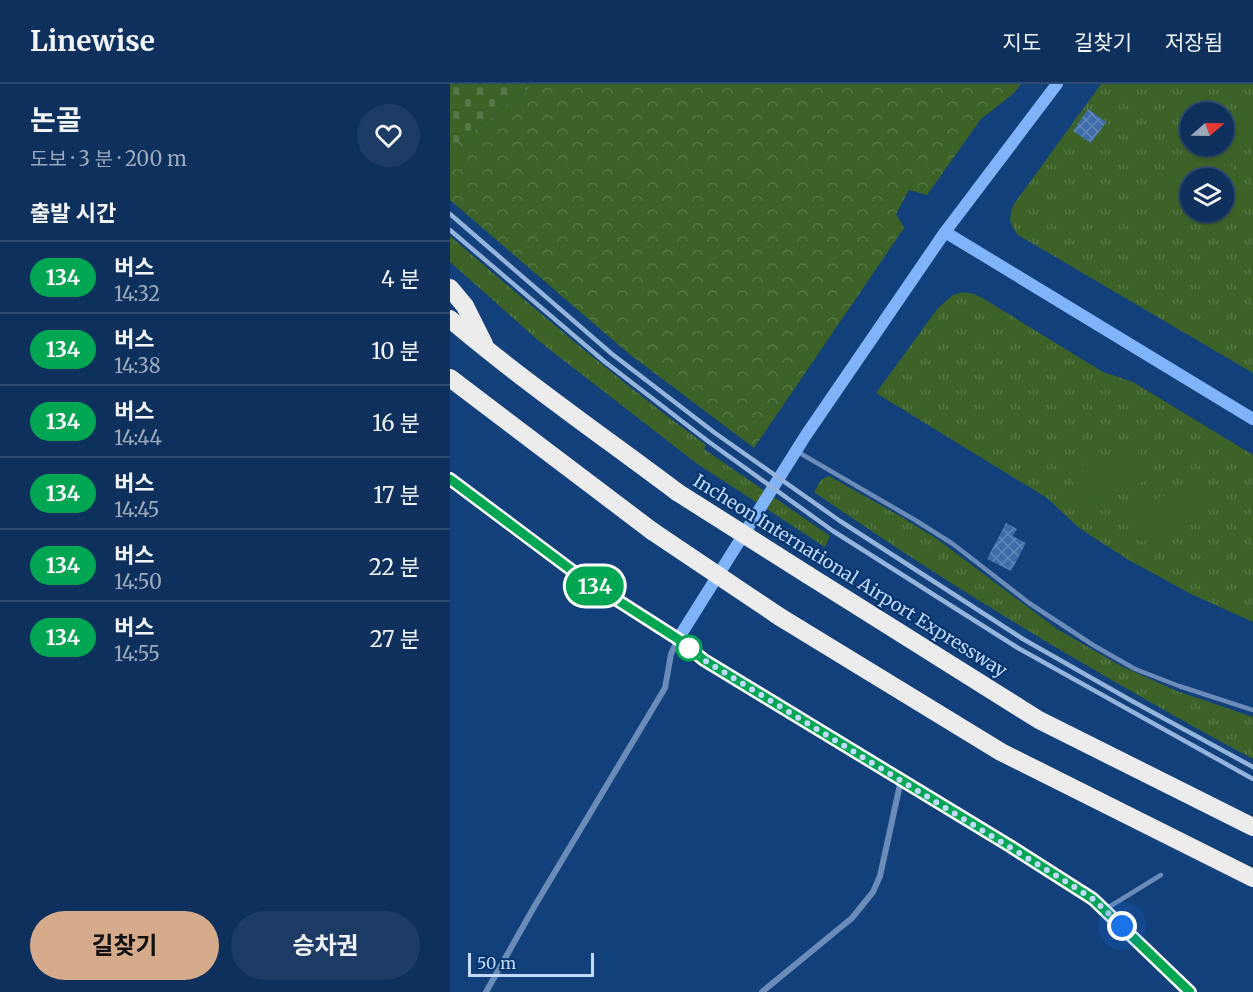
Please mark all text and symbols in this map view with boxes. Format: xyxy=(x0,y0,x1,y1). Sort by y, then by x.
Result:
text: Linewise xyxy=(30,23,155,59)
text: 지도 xyxy=(1002,29,1041,56)
text: 길찾기 xyxy=(1074,29,1132,56)
text: 저장됨 xyxy=(1165,29,1223,56)
text: 논골 xyxy=(30,102,82,138)
north arrow xyxy=(1180,102,1234,156)
map controls xyxy=(1180,102,1234,222)
button: heart xyxy=(357,104,420,167)
text: 도보 · 3 분 · 200 m xyxy=(30,146,187,171)
button: layers xyxy=(1180,168,1234,222)
text: 출발 시간 xyxy=(30,199,116,227)
text: 버스 xyxy=(114,253,154,281)
text: 134 xyxy=(46,264,80,291)
text: 4 분 xyxy=(381,265,420,293)
text: 14:32 xyxy=(114,281,160,306)
text: 버스 xyxy=(114,325,154,353)
text: 134 xyxy=(46,336,80,363)
text: 10 분 xyxy=(371,337,420,365)
text: 14:38 xyxy=(114,353,161,378)
text: 버스 xyxy=(114,397,154,425)
text: 134 xyxy=(46,408,80,435)
text: 16 분 xyxy=(372,409,420,437)
text: 14:44 xyxy=(114,425,162,450)
text: 버스 xyxy=(114,469,154,497)
street label: Incheon International Airport Expressway xyxy=(689,469,1012,682)
text: 134 xyxy=(46,480,80,507)
text: 17 분 xyxy=(373,481,420,509)
text: 14:45 xyxy=(114,497,159,522)
text: 버스 xyxy=(114,541,154,569)
text: 134 xyxy=(46,552,80,579)
text: 22 분 xyxy=(369,553,420,581)
line badge: 134 xyxy=(560,566,630,606)
text: 14:50 xyxy=(114,569,162,594)
text: 134 xyxy=(578,573,612,600)
text: 버스 xyxy=(114,613,154,641)
text: 134 xyxy=(46,624,80,651)
text: 27 분 xyxy=(370,625,420,653)
unlabelled marker xyxy=(676,635,702,661)
text: 14:55 xyxy=(114,641,160,666)
button: 길찾기 xyxy=(30,911,219,980)
button: 승차권 xyxy=(231,911,420,980)
your location xyxy=(1107,911,1137,941)
scale bar xyxy=(468,950,594,978)
text: 50 m xyxy=(477,953,516,973)

